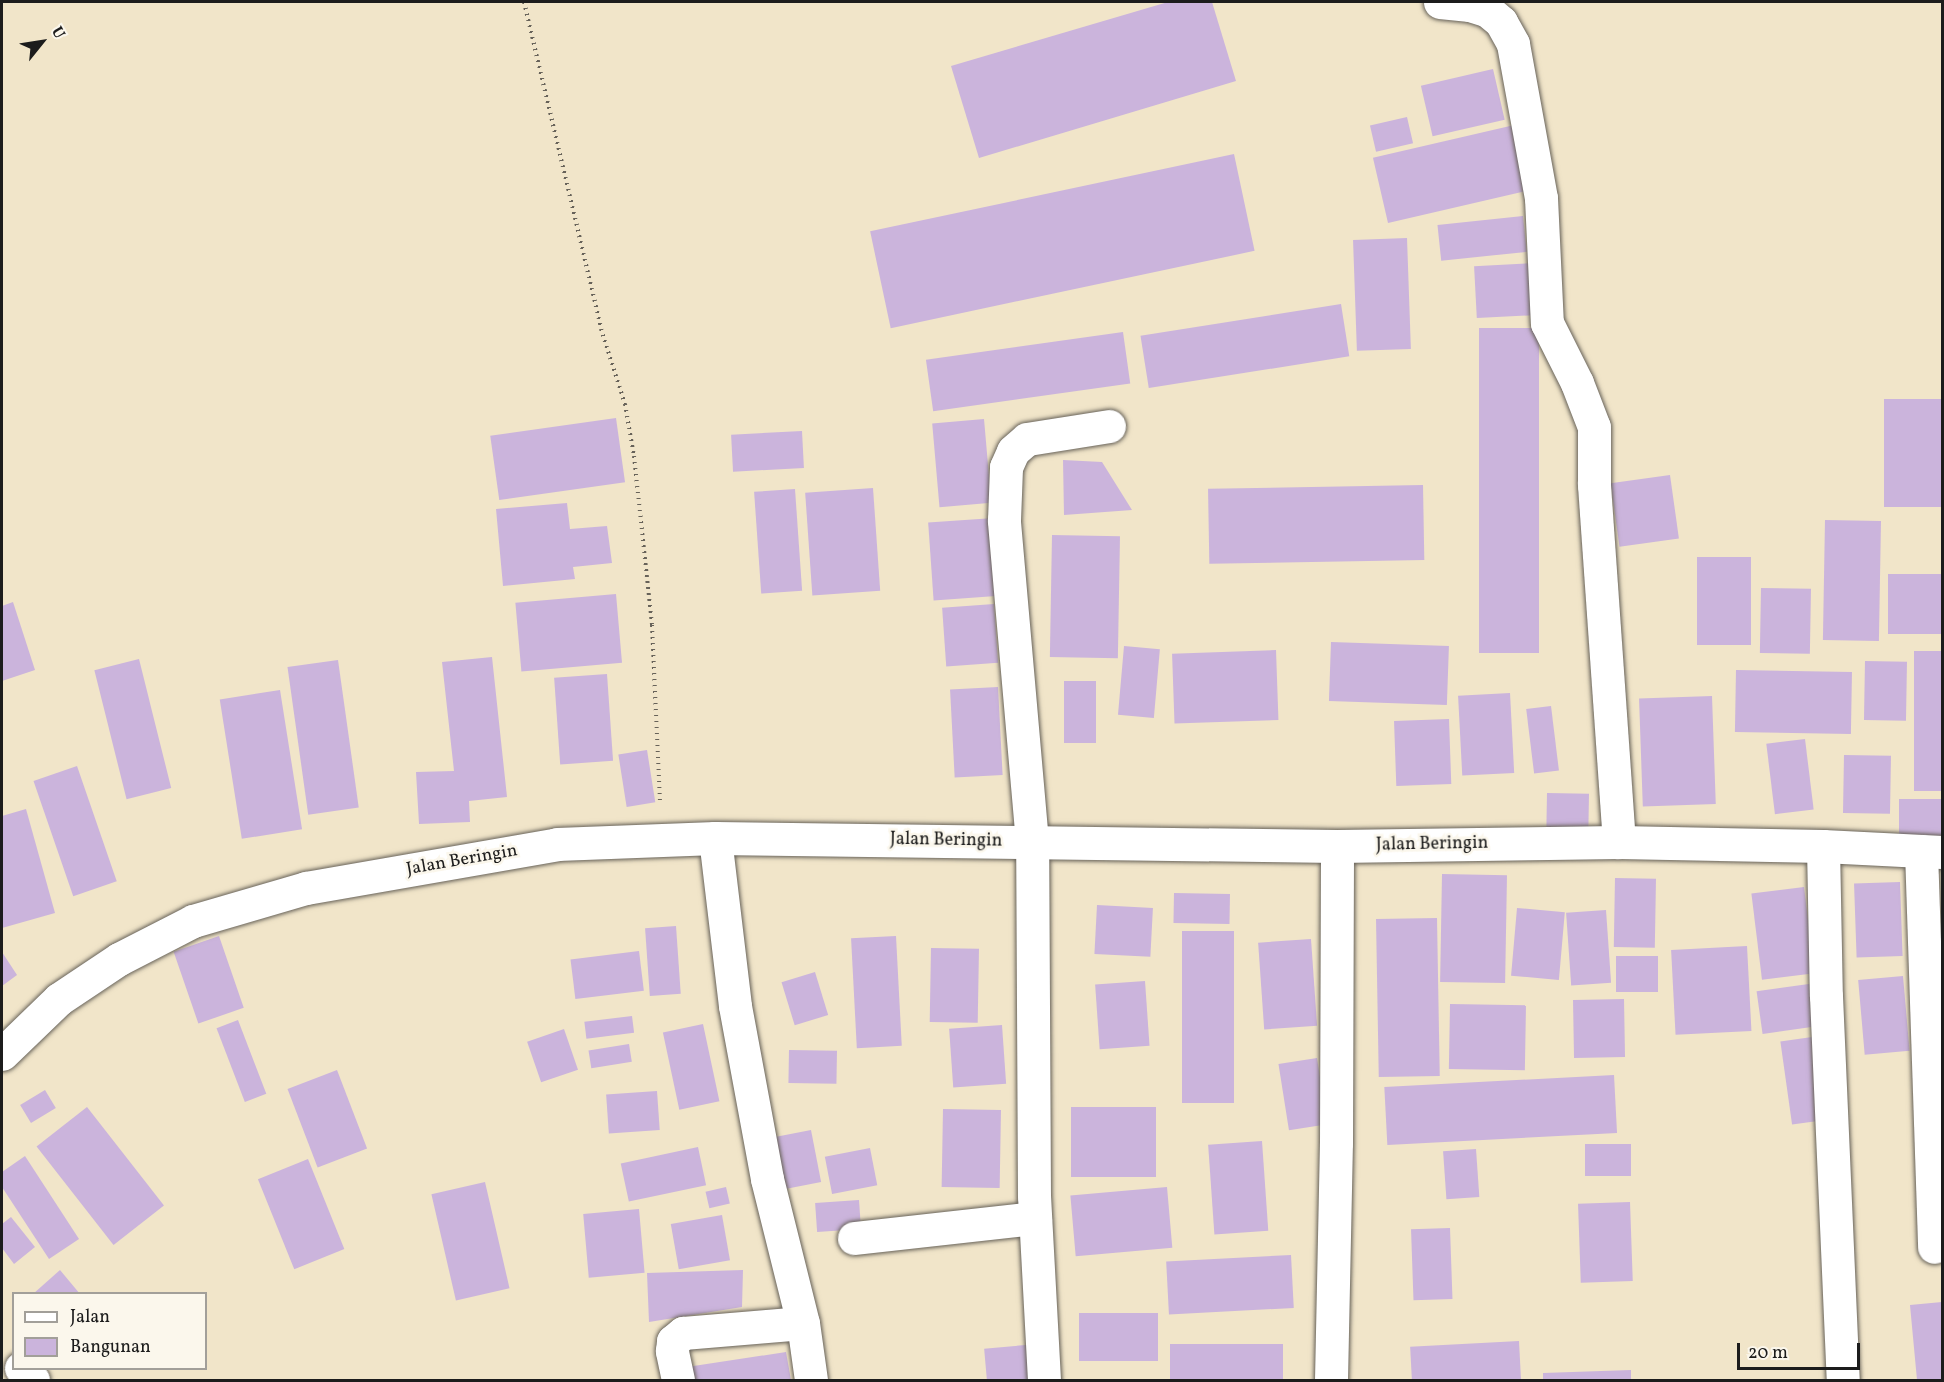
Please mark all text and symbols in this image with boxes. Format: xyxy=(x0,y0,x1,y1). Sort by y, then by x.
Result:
north arrow xyxy=(12,12,72,72)
text: U xyxy=(45,23,70,43)
street label: Jalan Beringin xyxy=(890,829,1002,853)
street label: Jalan Beringin xyxy=(1376,833,1488,857)
street label: Jalan Beringin xyxy=(405,841,519,881)
legend xyxy=(12,1292,207,1370)
text: Jalan xyxy=(70,1305,110,1330)
scale bar xyxy=(1740,1331,1863,1369)
text: Bangunan xyxy=(70,1335,151,1360)
text: 20 m xyxy=(1748,1341,1788,1366)

